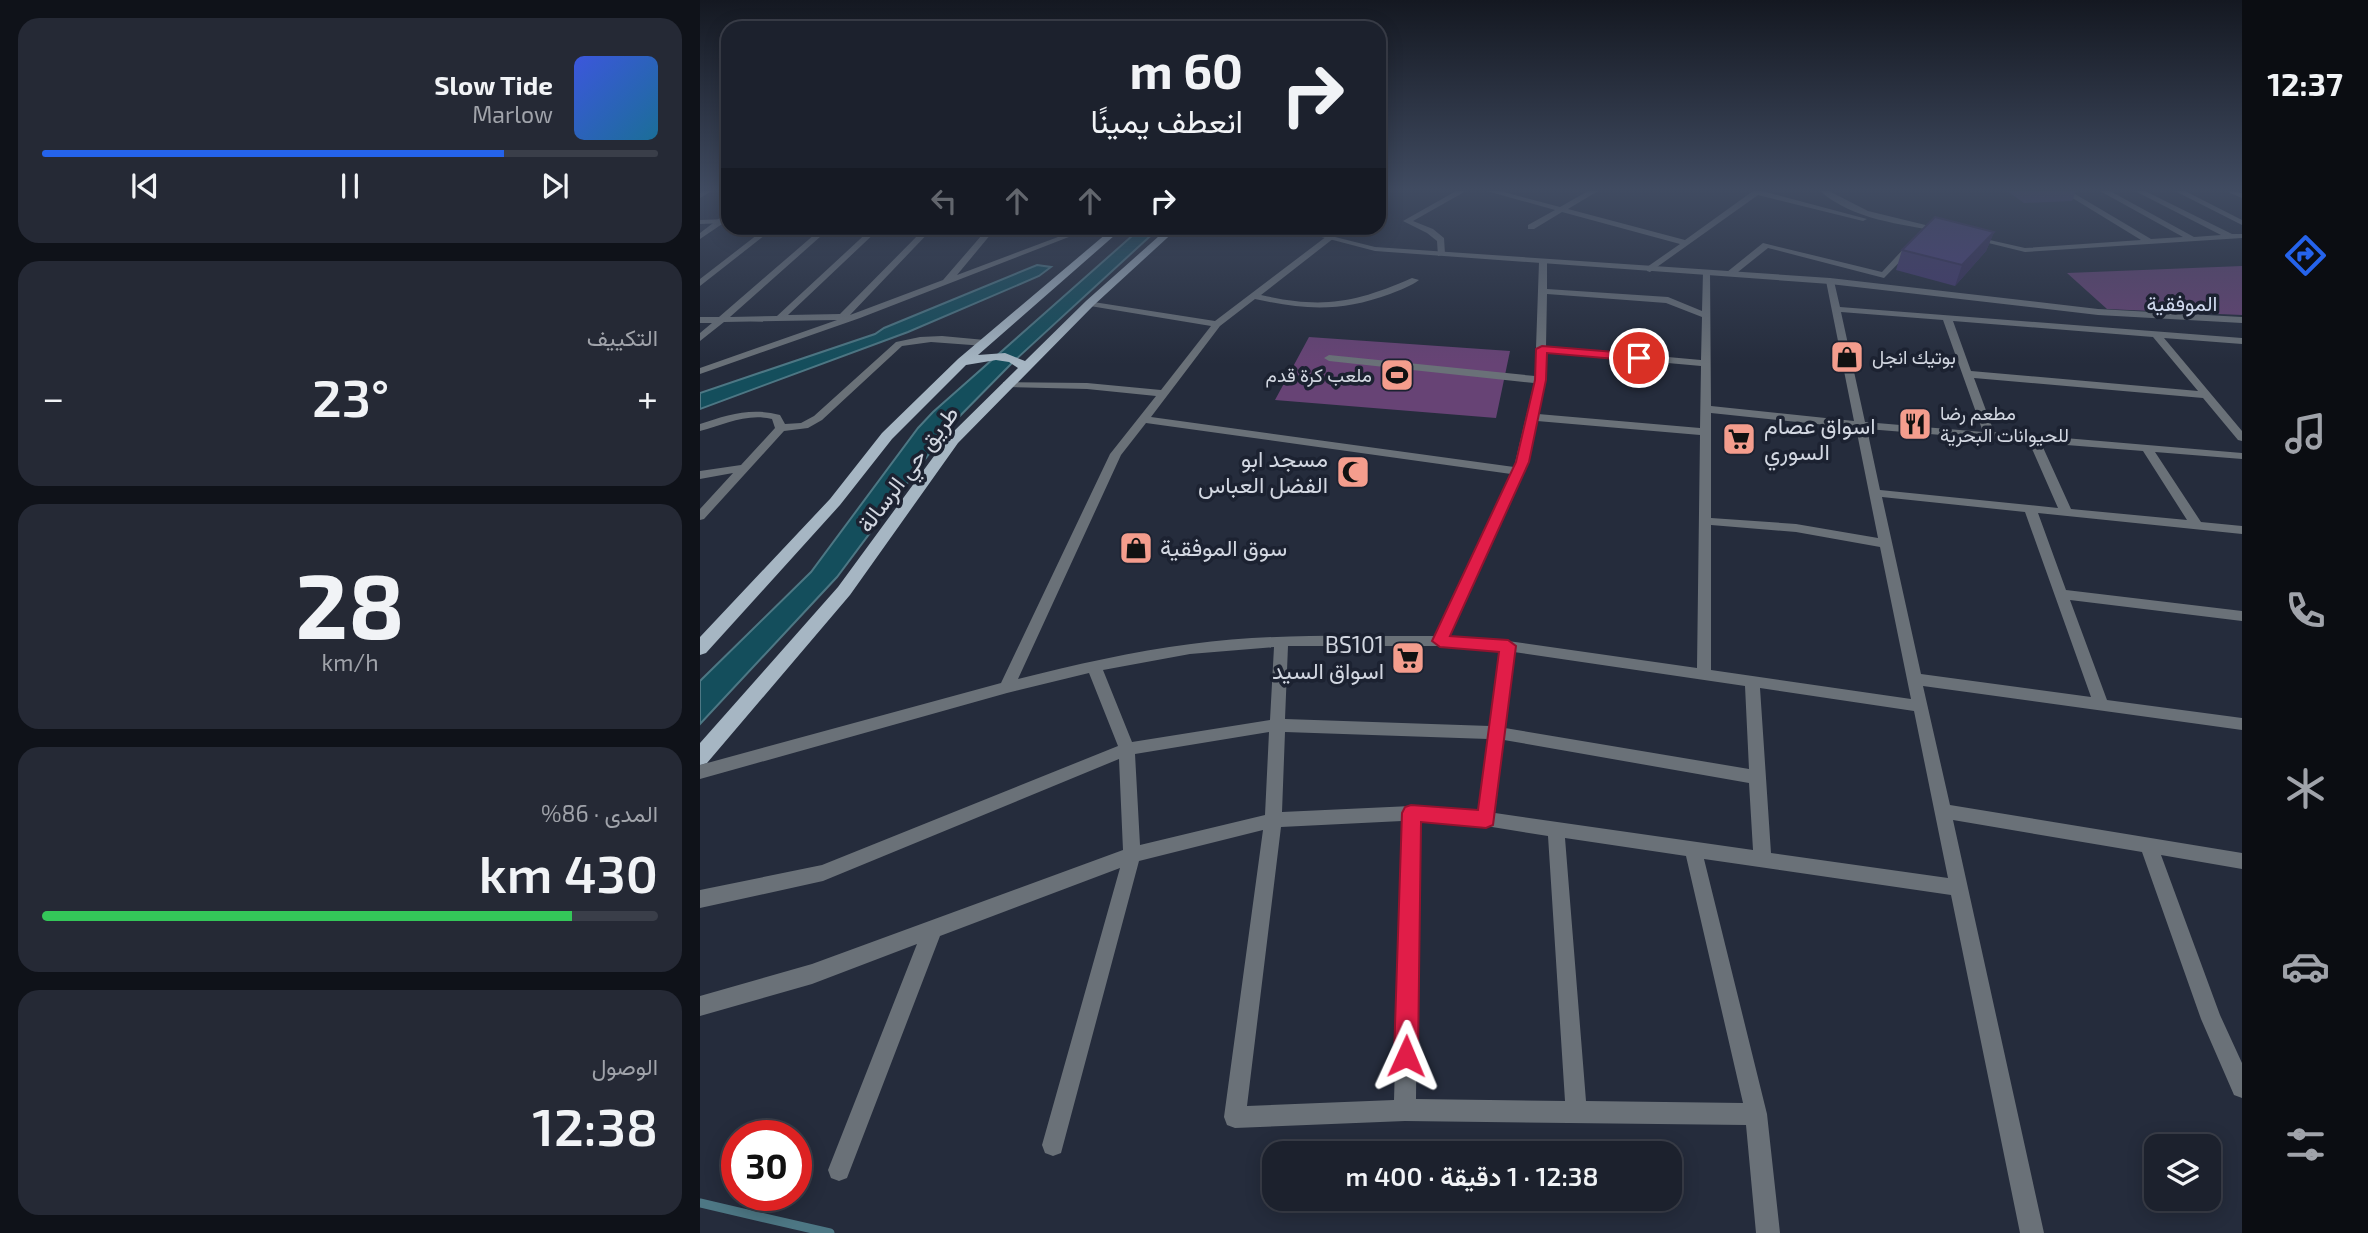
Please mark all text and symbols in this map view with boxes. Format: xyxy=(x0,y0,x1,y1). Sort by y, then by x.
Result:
text: 60 m xyxy=(1129,40,1243,99)
icon: right xyxy=(1267,49,1358,140)
text: 12:37 xyxy=(2267,64,2343,102)
text: Slow Tide xyxy=(434,69,553,100)
text: Marlow xyxy=(472,100,553,128)
text: انعطف يمينًا xyxy=(1091,101,1243,139)
icon: previous xyxy=(126,167,164,205)
icon: pause xyxy=(331,167,369,205)
icon: next xyxy=(536,167,574,205)
icon: left xyxy=(925,182,963,220)
icon: ahead xyxy=(998,182,1036,220)
icon: ahead xyxy=(1071,182,1109,220)
icon: right xyxy=(1144,182,1182,220)
icon: directions xyxy=(2281,231,2330,280)
district label: الموفقية xyxy=(2147,290,2217,317)
text: التكييف xyxy=(587,323,658,351)
pin xyxy=(1609,328,1669,388)
shop icon: بوتيك انجل xyxy=(1828,338,1866,376)
icon: arrive xyxy=(1620,339,1658,377)
place label: بوتيك انجل xyxy=(1872,345,1956,369)
sports icon: ملعب كرة قدم xyxy=(1378,356,1416,394)
place label: ملعب كرة قدم xyxy=(1266,363,1372,388)
text: 23° xyxy=(312,365,389,427)
text: − xyxy=(42,374,64,420)
text: + xyxy=(637,374,658,420)
street label: طريق حي الرسالة xyxy=(851,400,969,541)
place label: مطعم رضا للحيوانات البحرية xyxy=(1940,401,2069,447)
restaurant icon: مطعم رضا للحيوانات البحرية xyxy=(1896,405,1934,443)
icon: music xyxy=(2281,409,2330,458)
place label: اسواق عصام السوري xyxy=(1764,411,1876,471)
supermarket icon: اسواق عصام السوري xyxy=(1720,420,1758,458)
place label: مسجد ابو الفضل العباس xyxy=(1198,444,1328,499)
mosque icon: مسجد ابو الفضل العباس xyxy=(1334,453,1372,491)
shop icon: سوق الموفقية xyxy=(1117,529,1155,567)
place label: سوق الموفقية xyxy=(1160,533,1287,563)
text: 28 xyxy=(295,548,405,657)
icon: phone xyxy=(2281,586,2330,635)
place label: BS101 اسواق السيد xyxy=(1272,630,1384,686)
supermarket icon: BS101 اسواق السيد xyxy=(1389,639,1427,677)
text: km/h xyxy=(321,648,379,676)
icon: climate xyxy=(2281,764,2330,813)
text: المدى · 86% xyxy=(541,799,658,827)
text: 430 km xyxy=(479,841,658,903)
icon: car xyxy=(2281,942,2330,991)
position arrow xyxy=(1369,1019,1443,1093)
text: الوصول xyxy=(592,1052,658,1080)
text: 12:38 xyxy=(532,1094,658,1156)
speed limit sign: 30 xyxy=(721,1120,812,1211)
icon: filters xyxy=(2281,1120,2330,1169)
map controls xyxy=(2144,1134,2221,1211)
button: layers xyxy=(2144,1134,2221,1211)
text: 12:38 · 1 دقيقة · 400 m xyxy=(1345,1160,1599,1191)

